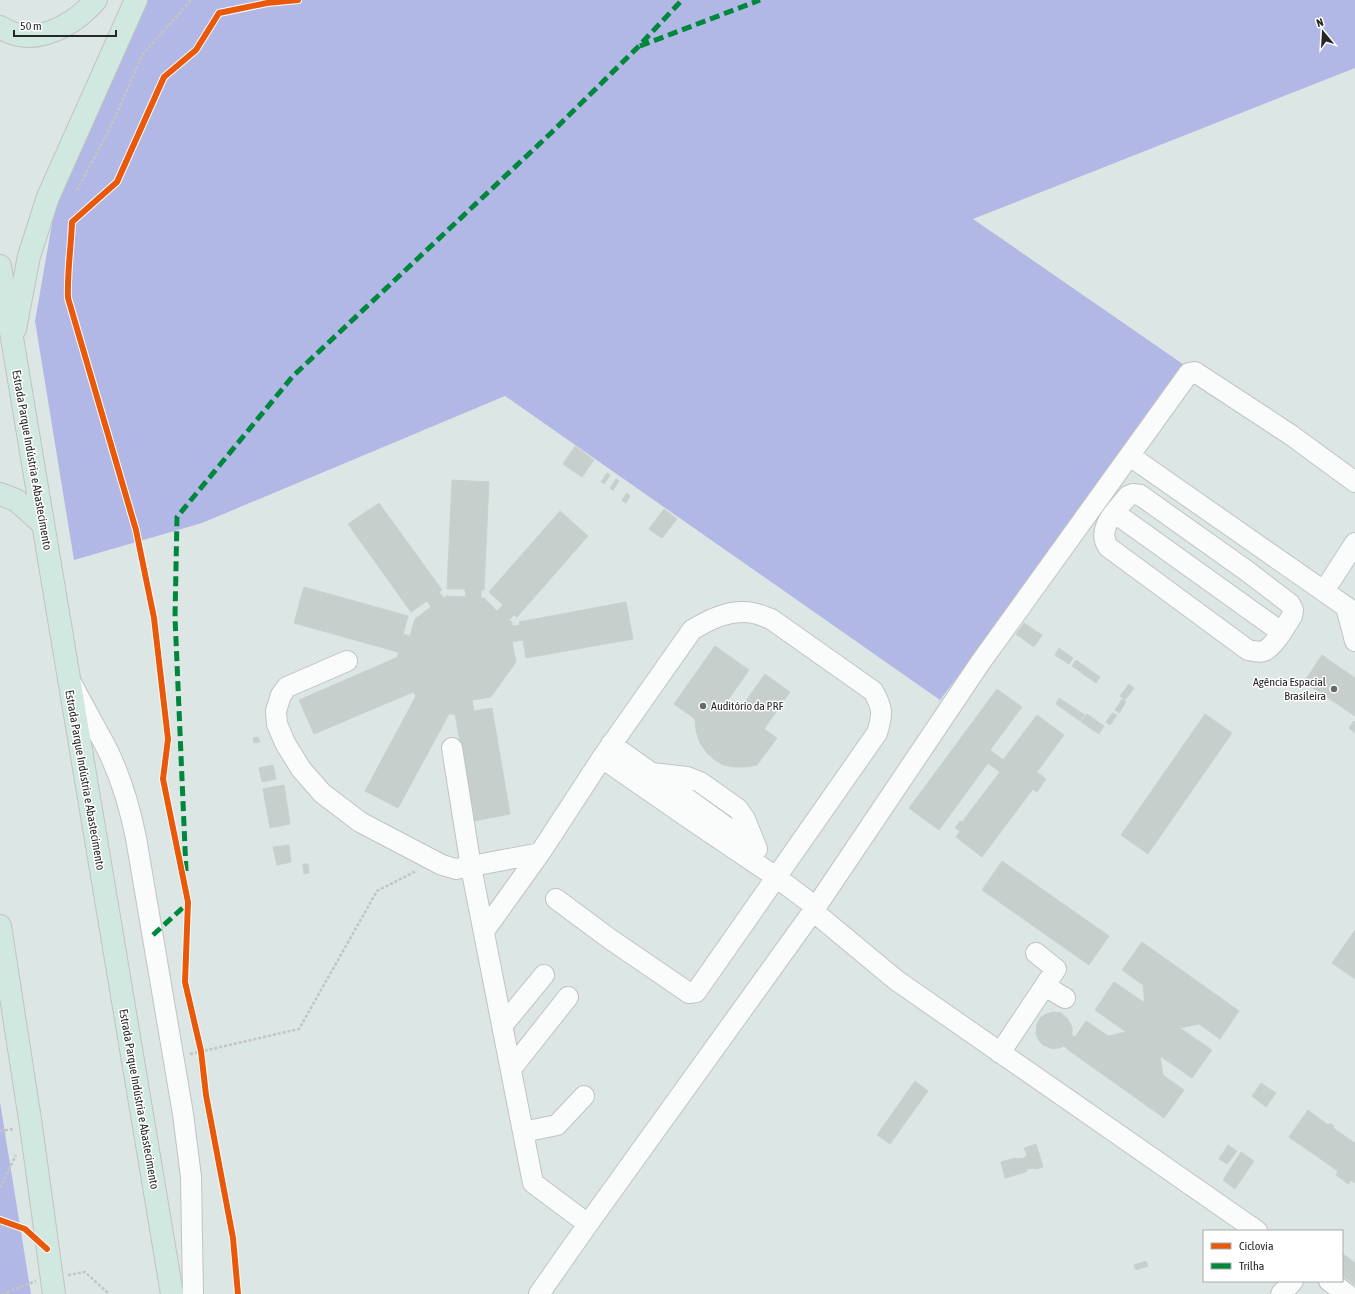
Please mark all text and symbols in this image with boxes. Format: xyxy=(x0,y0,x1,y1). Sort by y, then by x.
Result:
scale bar xyxy=(14,12,116,38)
north arrow xyxy=(1303,12,1343,52)
text: N xyxy=(1315,16,1325,29)
text: 50 m xyxy=(20,19,42,33)
street label: Estrada Parque Indústria e Abastecimento xyxy=(9,369,55,552)
place label: Agência Espacial Brasileira xyxy=(1253,675,1327,703)
marker: Agência Espacial Brasileira xyxy=(1329,684,1339,694)
street label: Estrada Parque Indústria e Abastecimento xyxy=(62,689,108,872)
place label: Auditório da PRF xyxy=(711,699,783,713)
marker: Auditório da PRF xyxy=(698,701,708,711)
street label: Estrada Parque Indústria e Abastecimento xyxy=(116,1008,162,1191)
legend xyxy=(1203,1230,1343,1282)
text: Ciclovia xyxy=(1239,1239,1273,1253)
text: Trilha xyxy=(1239,1259,1264,1273)

